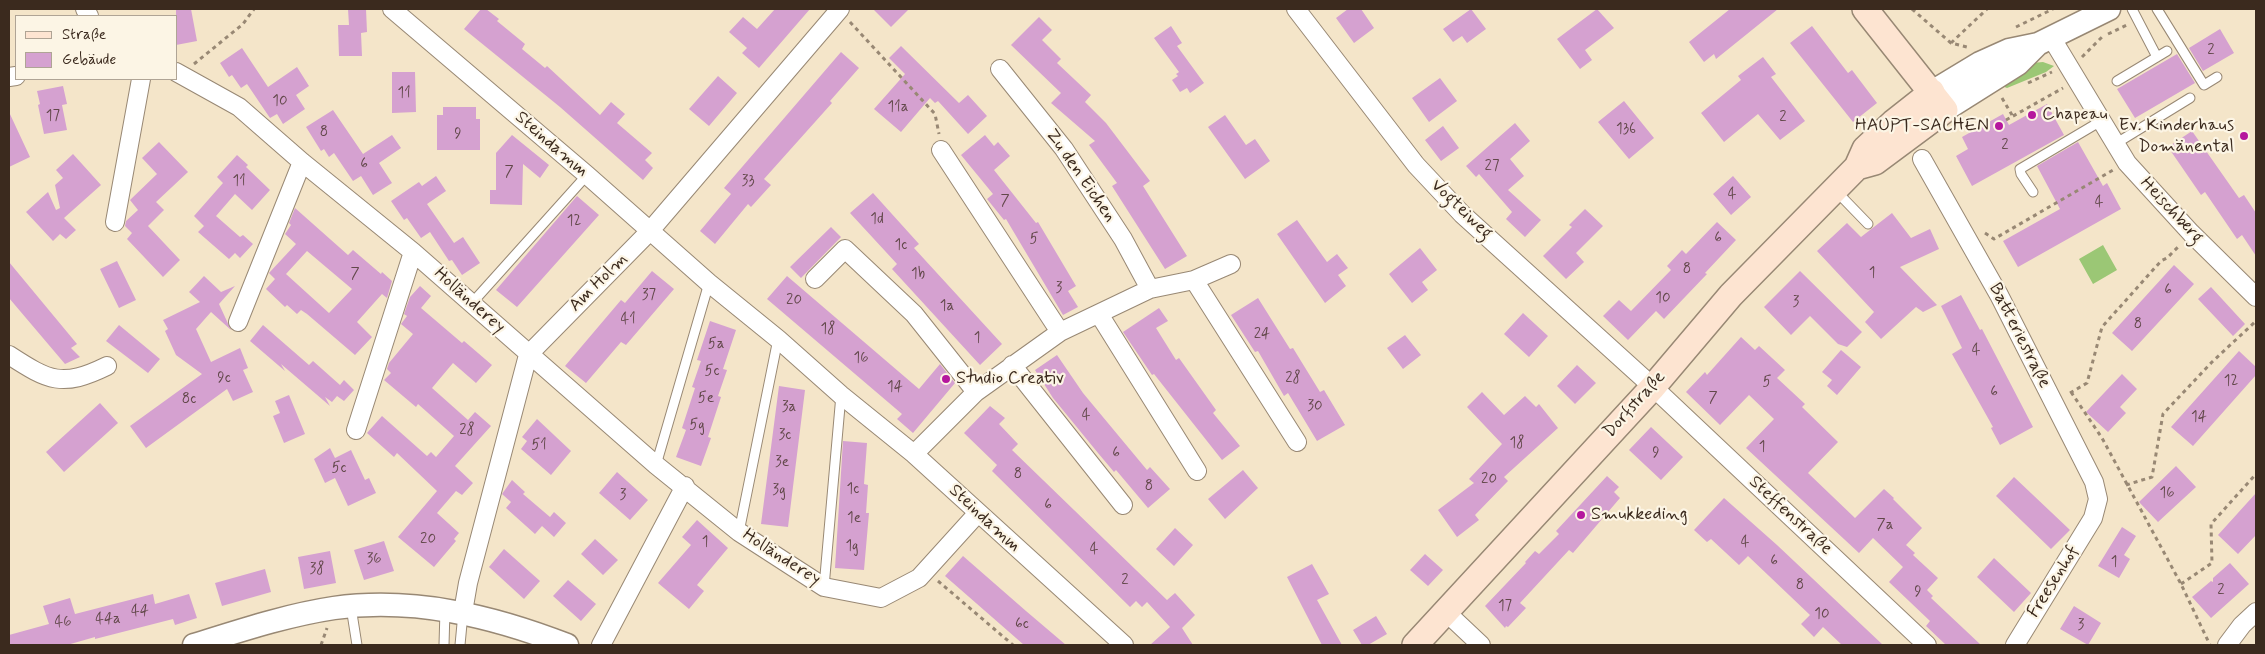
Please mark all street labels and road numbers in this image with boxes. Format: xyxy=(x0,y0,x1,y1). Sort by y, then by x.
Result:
street label: Steindamm xyxy=(510,107,592,183)
street label: Zu den Eichen xyxy=(1040,125,1120,227)
street label: Heischberg xyxy=(2135,173,2207,249)
street label: Vogteiweg xyxy=(1426,175,1496,245)
street label: Am Holm xyxy=(565,249,633,317)
street label: Holländerey xyxy=(429,263,509,339)
street label: Batteriestraße xyxy=(1983,280,2055,392)
street label: Dorfstraße xyxy=(1599,367,1671,443)
street label: Steffenstraße xyxy=(1744,472,1836,560)
street label: Steindamm xyxy=(944,480,1024,558)
street label: Holländerey xyxy=(738,525,824,591)
street label: Freesenhof xyxy=(2023,542,2085,622)

